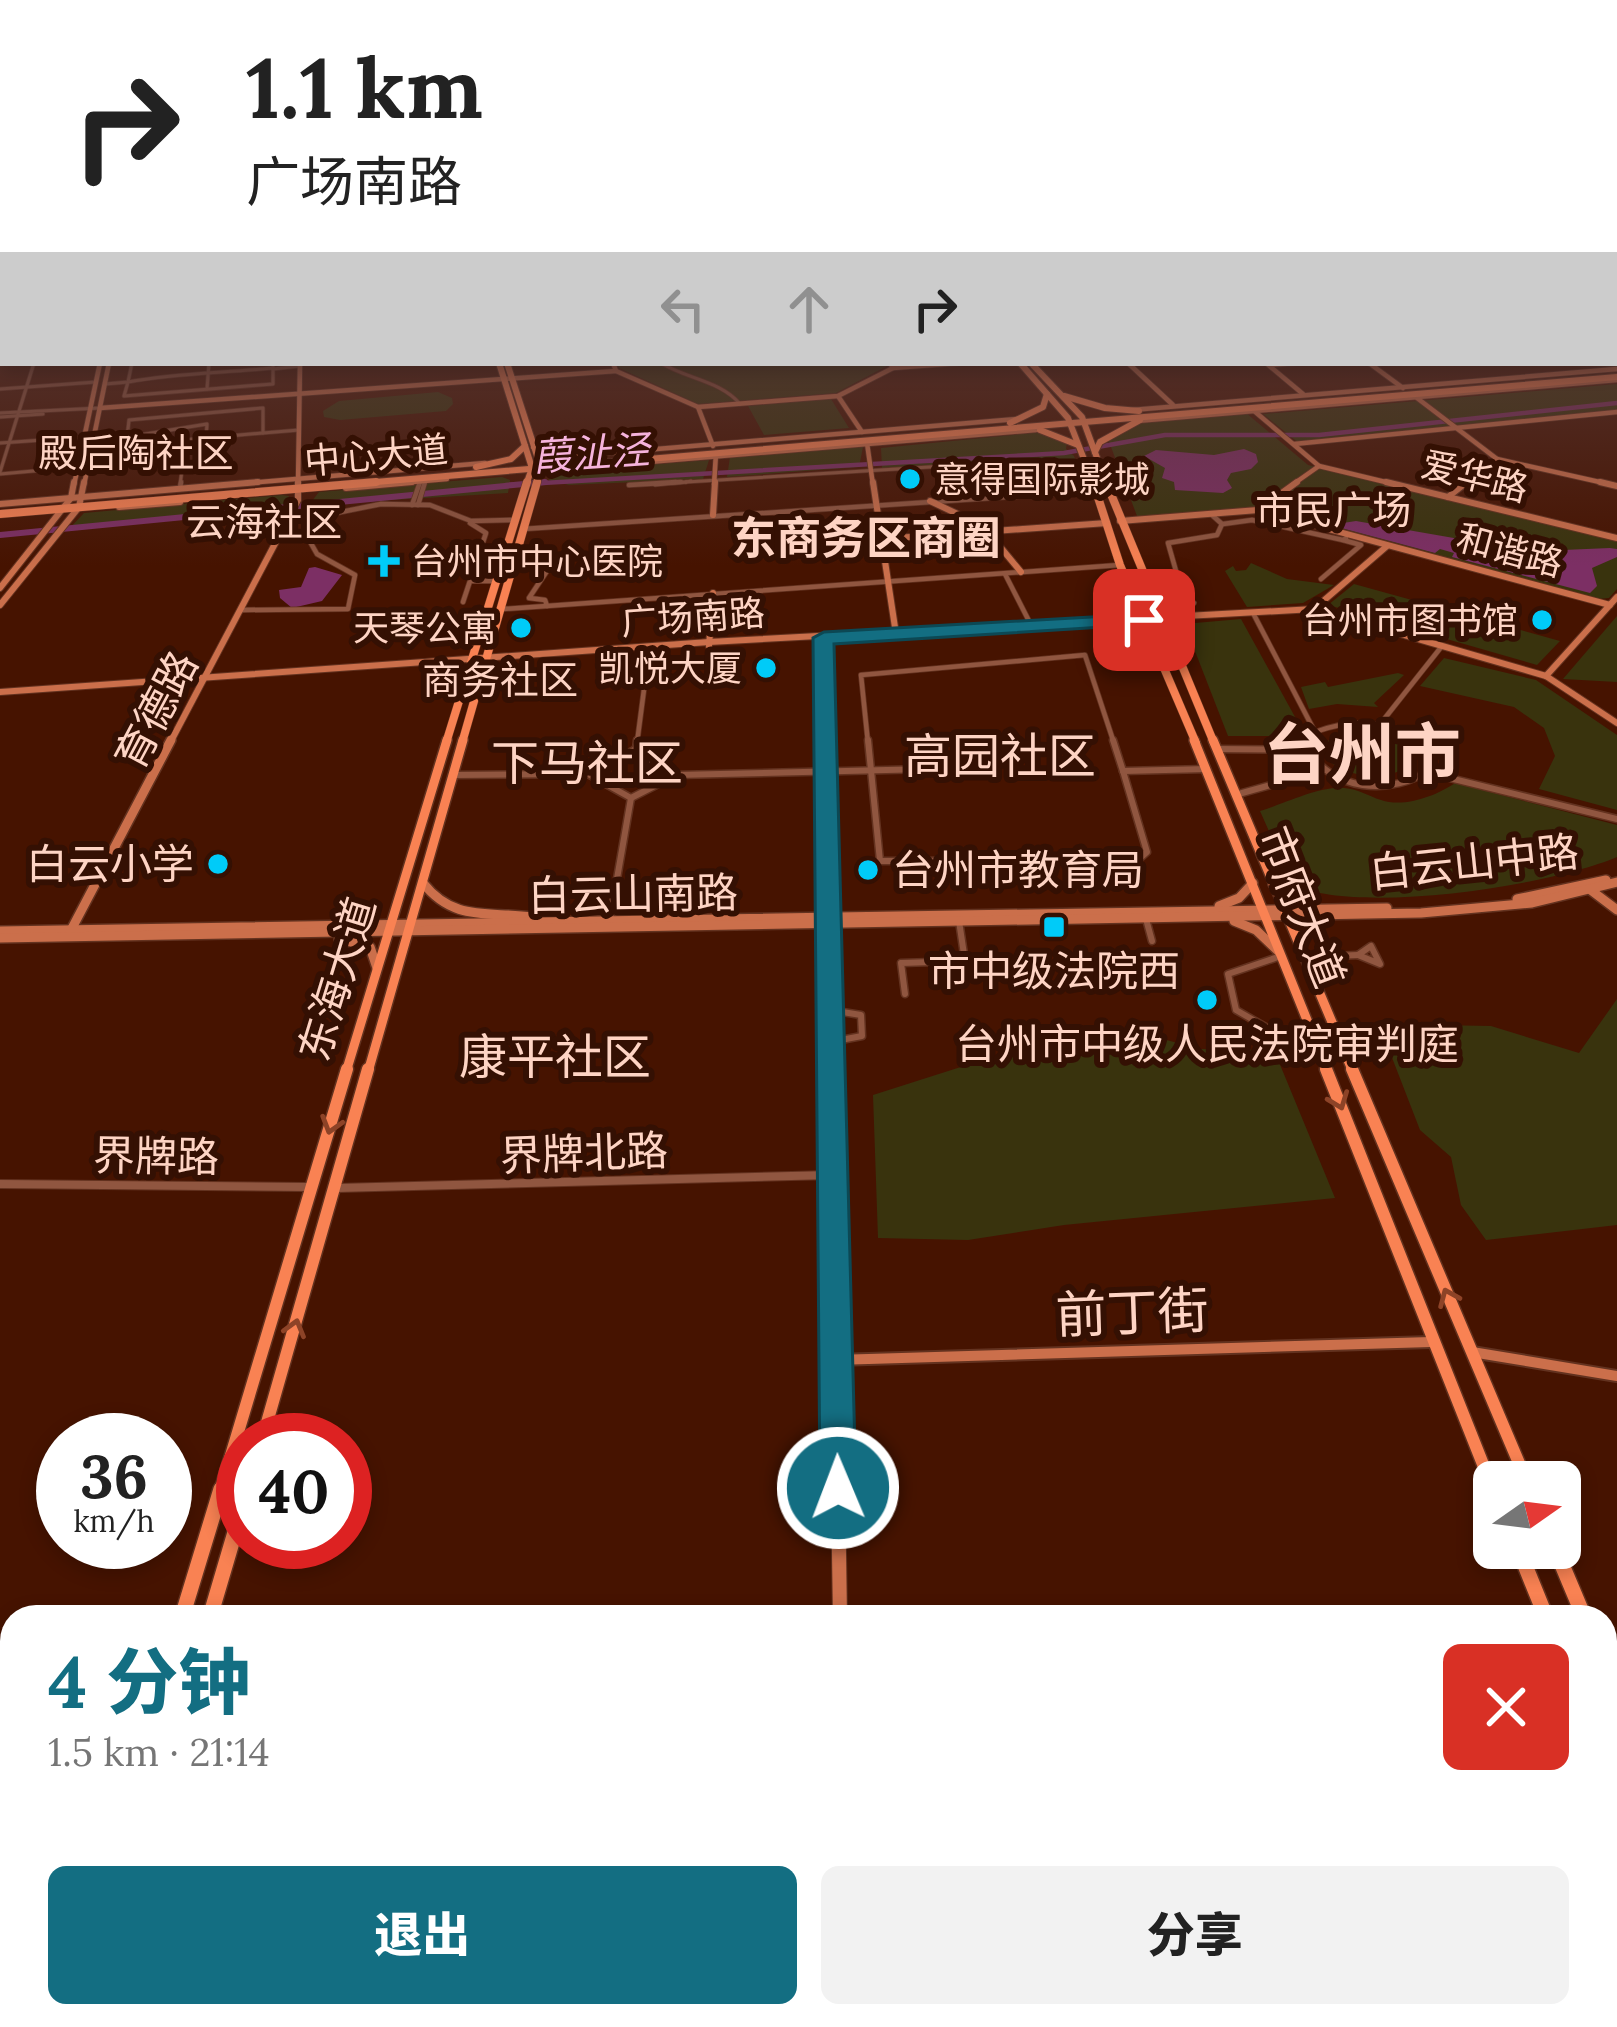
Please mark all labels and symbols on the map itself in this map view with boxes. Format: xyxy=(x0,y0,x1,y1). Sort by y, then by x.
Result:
water label: 葭沚泾 xyxy=(531,424,655,482)
street label: 中心大道 xyxy=(302,426,450,484)
district label: 殿后陶社区 xyxy=(38,428,234,478)
street label: 爱华路 xyxy=(1417,441,1533,511)
place label: 意得国际影城 xyxy=(934,456,1150,502)
marker: 意得国际影城 xyxy=(897,466,923,492)
district label: 市民广场 xyxy=(1255,485,1411,535)
district label: 云海社区 xyxy=(186,497,342,547)
district label: 东商务区商圈 xyxy=(731,509,1001,566)
street label: 和谐路 xyxy=(1452,514,1568,586)
place label: 台州市中心医院 xyxy=(411,538,663,584)
marker: 台州市中心医院 xyxy=(368,545,400,577)
pin xyxy=(1093,569,1195,671)
street label: 广场南路 xyxy=(620,589,766,645)
place label: 台州市图书馆 xyxy=(1302,597,1518,643)
place label: 天琴公寓 xyxy=(353,605,497,651)
marker: 台州市图书馆 xyxy=(1529,607,1555,633)
marker: 天琴公寓 xyxy=(508,615,534,641)
street label: 育德路 xyxy=(103,642,209,778)
place label: 凯悦大厦 xyxy=(598,645,742,691)
district label: 商务社区 xyxy=(422,655,578,705)
marker: 凯悦大厦 xyxy=(753,655,779,681)
district label: 台州市 xyxy=(1263,712,1461,796)
district label: 高园社区 xyxy=(904,725,1096,786)
district label: 下马社区 xyxy=(491,732,683,793)
street label: 市府大道 xyxy=(1247,819,1357,995)
street label: 白云山中路 xyxy=(1367,824,1581,900)
place label: 白云小学 xyxy=(26,837,194,891)
place label: 台州市教育局 xyxy=(892,843,1144,897)
marker: 白云小学 xyxy=(205,851,231,877)
marker: 台州市教育局 xyxy=(855,857,881,883)
street label: 白云山南路 xyxy=(528,865,738,923)
street label: 东海大道 xyxy=(287,891,387,1067)
marker: 市中级法院西 xyxy=(1041,914,1067,940)
place label: 市中级法院西 xyxy=(928,944,1180,998)
marker: 台州市中级人民法院审判庭 xyxy=(1194,987,1220,1013)
place label: 台州市中级人民法院审判庭 xyxy=(955,1017,1459,1071)
district label: 康平社区 xyxy=(459,1026,651,1087)
one-way arrow xyxy=(1325,1090,1349,1111)
one-way arrow xyxy=(320,1114,345,1135)
street label: 界牌北路 xyxy=(499,1123,669,1183)
street label: 界牌路 xyxy=(93,1128,219,1184)
street label: 前丁街 xyxy=(1054,1277,1210,1347)
one-way arrow xyxy=(1438,1288,1462,1309)
one-way arrow xyxy=(281,1318,306,1339)
speed limit sign: 40 xyxy=(216,1413,372,1569)
position arrow xyxy=(775,1425,901,1551)
north arrow xyxy=(1473,1461,1581,1569)

